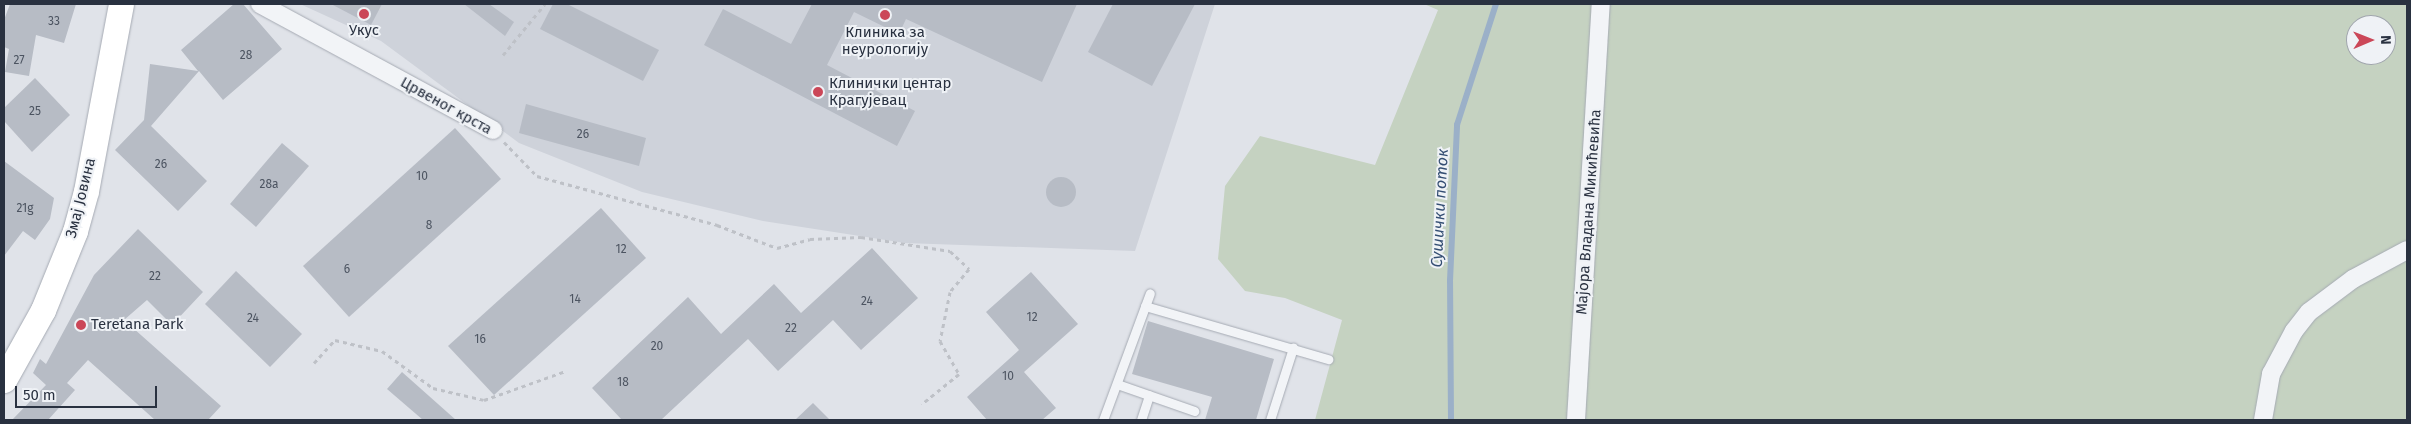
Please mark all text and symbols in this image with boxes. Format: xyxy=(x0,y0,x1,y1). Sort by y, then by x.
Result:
marker: Укус xyxy=(358,8,370,20)
marker: Клиника за неурологију xyxy=(879,9,891,21)
house number: 33 xyxy=(48,15,60,29)
north arrow xyxy=(2346,15,2396,65)
place label: Укус xyxy=(349,22,379,40)
place label: Клиника за неурологију xyxy=(842,23,928,58)
text: N xyxy=(2377,35,2394,45)
house number: 28 xyxy=(240,49,252,63)
house number: 27 xyxy=(13,54,25,68)
street label: Црвеног крста xyxy=(397,73,495,139)
place label: Клинички центар Крагујевац xyxy=(829,74,951,109)
marker: Клинички центар Крагујевац xyxy=(811,85,825,99)
house number: 25 xyxy=(29,105,41,119)
street label: Мајора Владана Микићевића xyxy=(1573,109,1605,315)
house number: 26 xyxy=(577,128,589,142)
water label: Сушички поток xyxy=(1427,148,1453,268)
street label: Змај Јовина xyxy=(62,156,100,240)
house number: 26 xyxy=(155,158,167,172)
house number: 10 xyxy=(416,170,428,184)
house number: 28a xyxy=(259,178,279,192)
house number: 21g xyxy=(16,202,34,216)
house number: 8 xyxy=(426,219,432,233)
house number: 12 xyxy=(615,243,627,257)
house number: 6 xyxy=(344,263,350,277)
house number: 22 xyxy=(149,270,161,284)
house number: 14 xyxy=(569,293,581,307)
house number: 24 xyxy=(861,295,873,309)
house number: 12 xyxy=(1026,311,1038,325)
house number: 24 xyxy=(247,312,259,326)
place label: Teretana Park xyxy=(91,316,184,334)
marker: Teretana Park xyxy=(75,319,87,331)
house number: 22 xyxy=(785,322,797,336)
house number: 16 xyxy=(474,333,486,347)
house number: 20 xyxy=(651,340,663,354)
house number: 10 xyxy=(1002,370,1014,384)
scale bar xyxy=(18,376,160,408)
house number: 18 xyxy=(617,376,629,390)
text: 50 m xyxy=(23,386,56,404)

